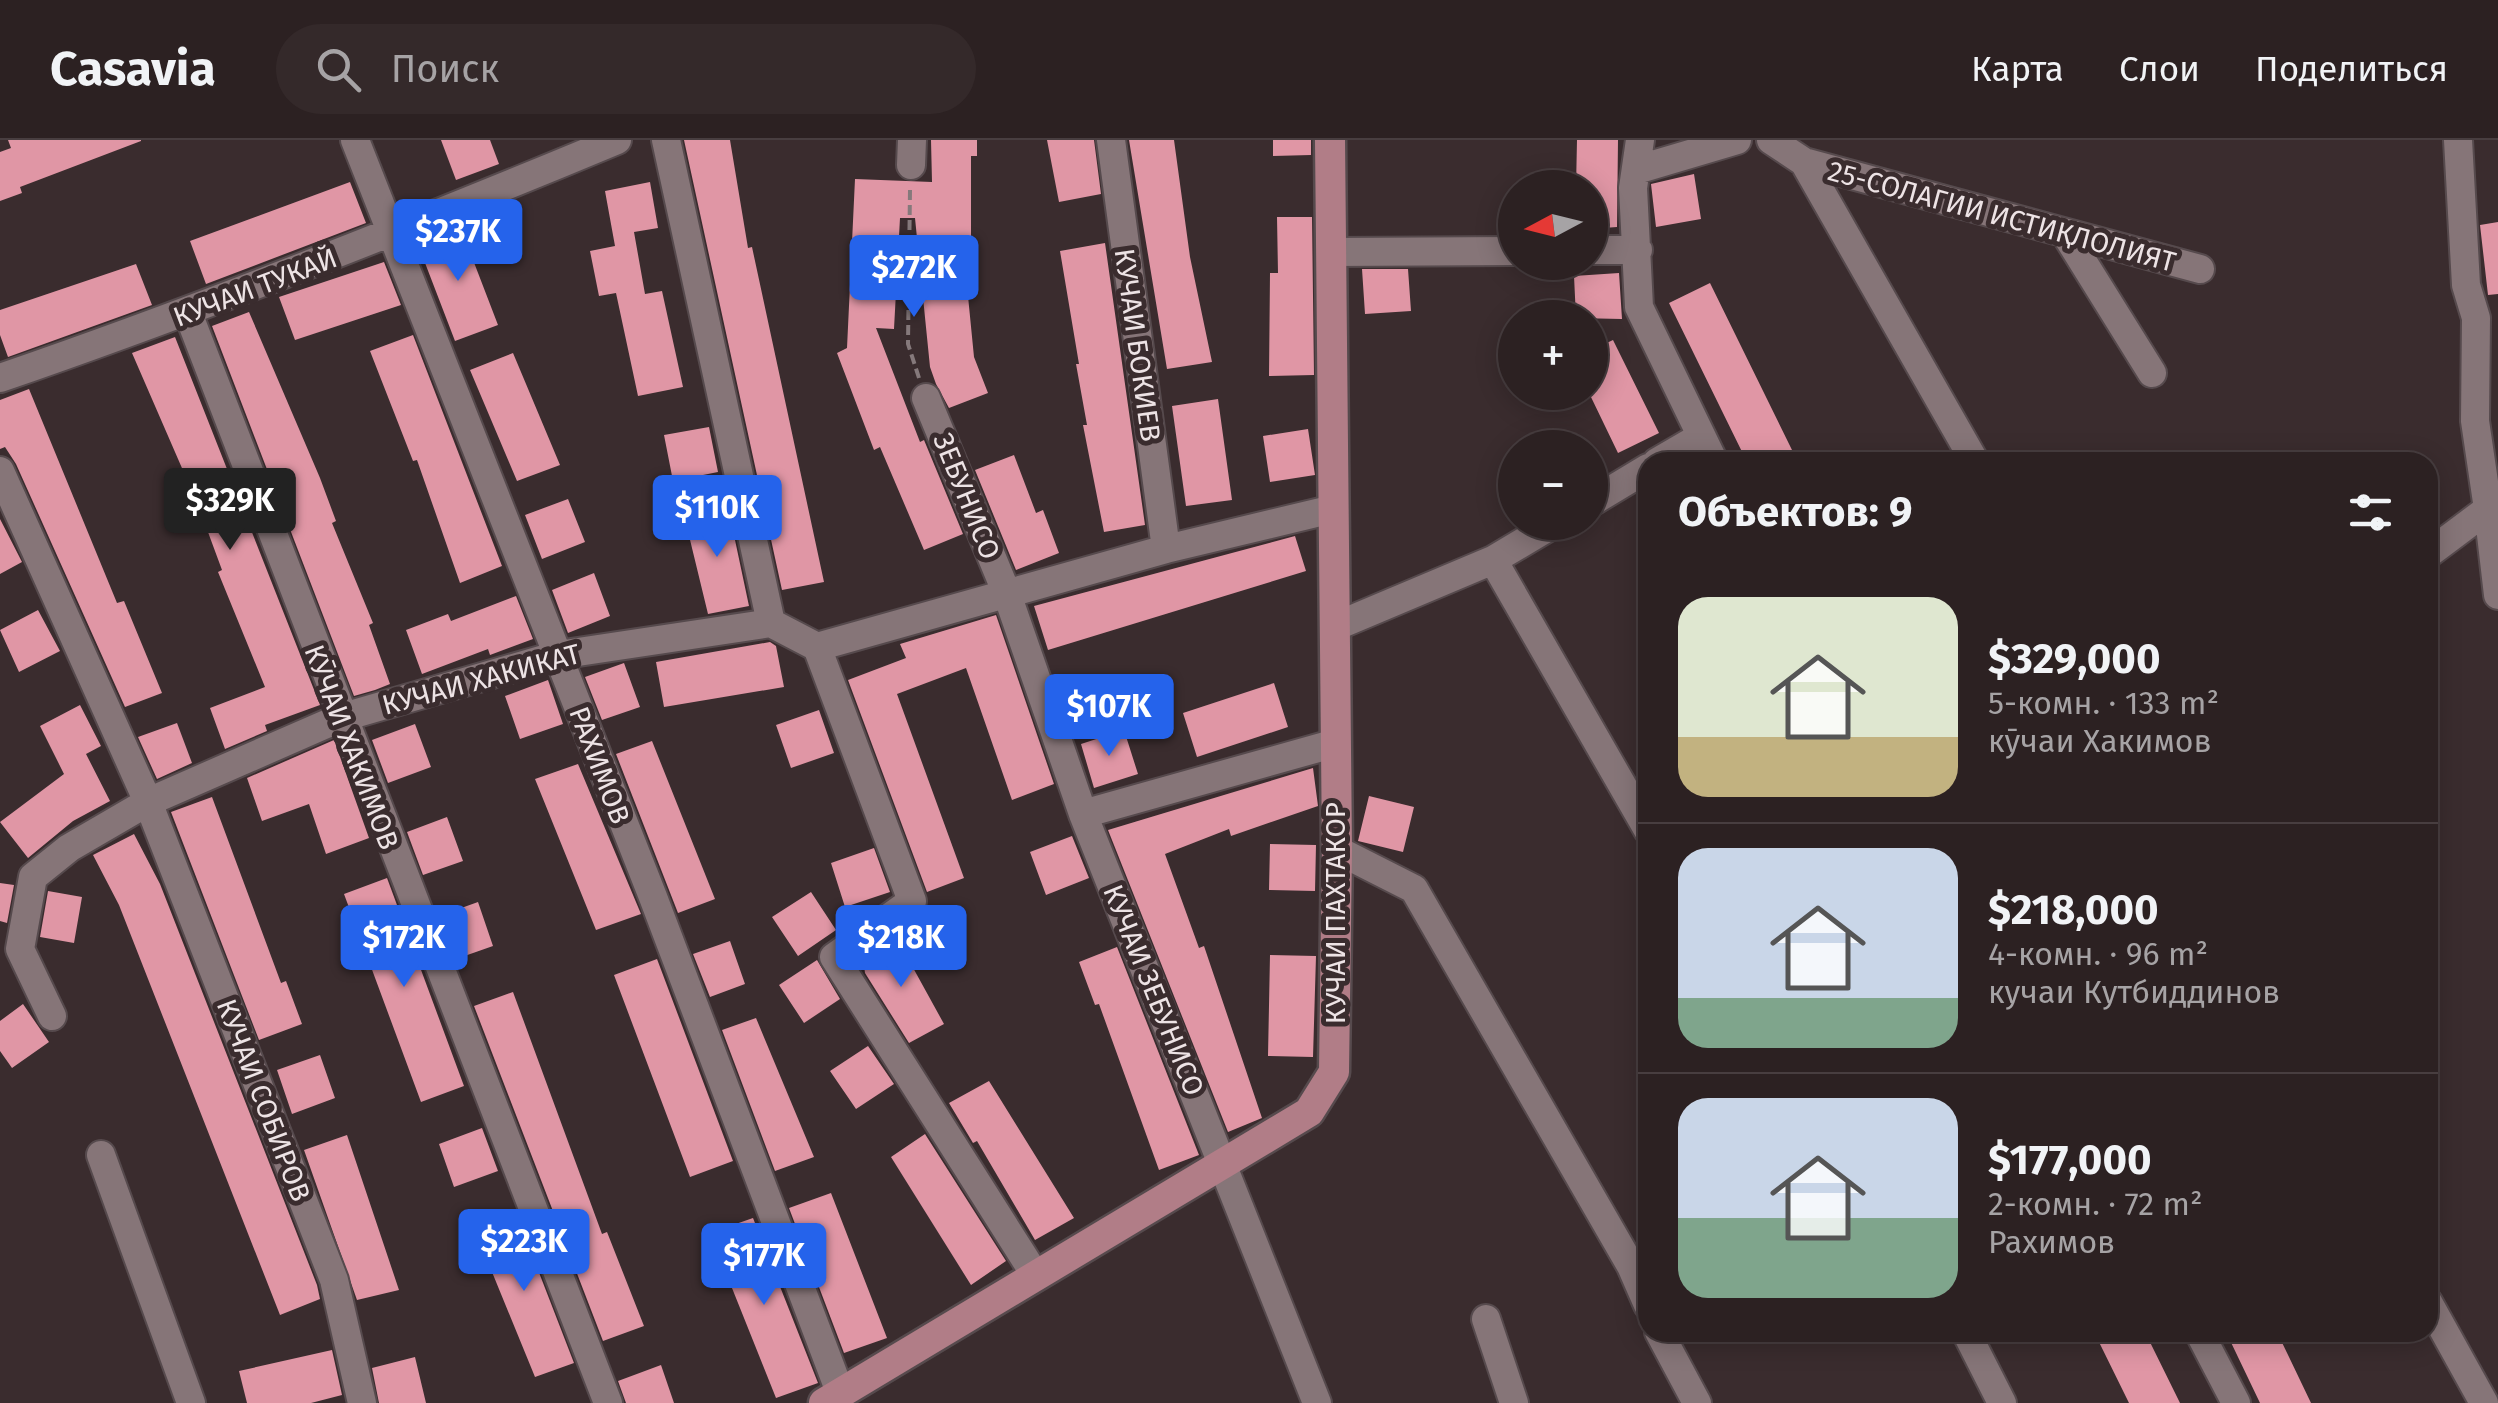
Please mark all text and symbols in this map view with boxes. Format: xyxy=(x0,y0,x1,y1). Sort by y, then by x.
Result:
search box xyxy=(276,24,976,114)
text: Casavia xyxy=(50,40,216,98)
icon: search xyxy=(311,42,366,97)
text: Поиск xyxy=(391,46,499,92)
text: Карта xyxy=(1971,48,2064,90)
text: Слои xyxy=(2119,48,2200,90)
text: Поделиться xyxy=(2255,48,2448,90)
street label: 25-СОЛАГИИ ИСТИҚЛОЛИЯТ xyxy=(1825,154,2180,279)
north arrow xyxy=(1498,170,1608,280)
map controls xyxy=(1498,170,1608,540)
pin: $237K xyxy=(388,199,528,284)
text: $237K xyxy=(415,212,501,250)
pin: $272K xyxy=(844,235,984,320)
street label: КУЧАИ ТУКАЙ xyxy=(169,241,342,334)
street label: КУЧАИ БОКИЕВ xyxy=(1108,246,1167,444)
text: $272K xyxy=(872,248,956,286)
button: + xyxy=(1498,300,1608,410)
street label: ЗЕБУНИСО xyxy=(926,428,1007,564)
button: − xyxy=(1498,430,1608,540)
pin: $329K xyxy=(160,468,300,553)
pin: $110K xyxy=(647,475,787,560)
text: $329K xyxy=(186,481,274,519)
icon: filters xyxy=(2343,485,2398,540)
text: Объектов: 9 xyxy=(1678,487,1912,537)
text: $110K xyxy=(675,488,759,526)
text: $329,000 xyxy=(1988,634,2161,684)
street label: КУЧАИ ХАКИКАТ xyxy=(378,637,584,722)
icon: home xyxy=(1758,637,1878,757)
street label: КӮЧАИ ХАКИМОВ xyxy=(297,640,406,854)
pin: $107K xyxy=(1039,674,1179,759)
text: 5-комн. · 133 m² xyxy=(1988,684,2219,722)
text: $107K xyxy=(1067,687,1151,725)
street label: РАХИМОВ xyxy=(562,702,637,828)
text: кӯчаи Хакимов xyxy=(1988,722,2212,760)
street label: КУЧАИ ПАХТАКОР xyxy=(1319,802,1352,1024)
street label: КУЧАИ ЗЕБУНИСО xyxy=(1096,880,1211,1100)
text: $218,000 xyxy=(1988,885,2159,935)
icon: home xyxy=(1758,888,1878,1008)
pin: $172K xyxy=(334,905,474,990)
pin: $218K xyxy=(831,905,971,990)
text: $172K xyxy=(363,918,445,956)
text: $218K xyxy=(858,918,944,956)
text: 4-комн. · 96 m² xyxy=(1988,935,2208,973)
text: кучаи Кутбиддинов xyxy=(1988,973,2280,1011)
street label: КУЧАИ СОБИРОВ xyxy=(210,994,317,1206)
text: $177,000 xyxy=(1988,1135,2152,1185)
icon: home xyxy=(1758,1138,1878,1258)
text: 2-комн. · 72 m² xyxy=(1988,1185,2203,1223)
pin: $223K xyxy=(454,1209,594,1294)
text: $223K xyxy=(480,1222,568,1260)
pin: $177K xyxy=(694,1223,834,1308)
text: Рахимов xyxy=(1988,1223,2115,1261)
text: $177K xyxy=(723,1236,805,1274)

